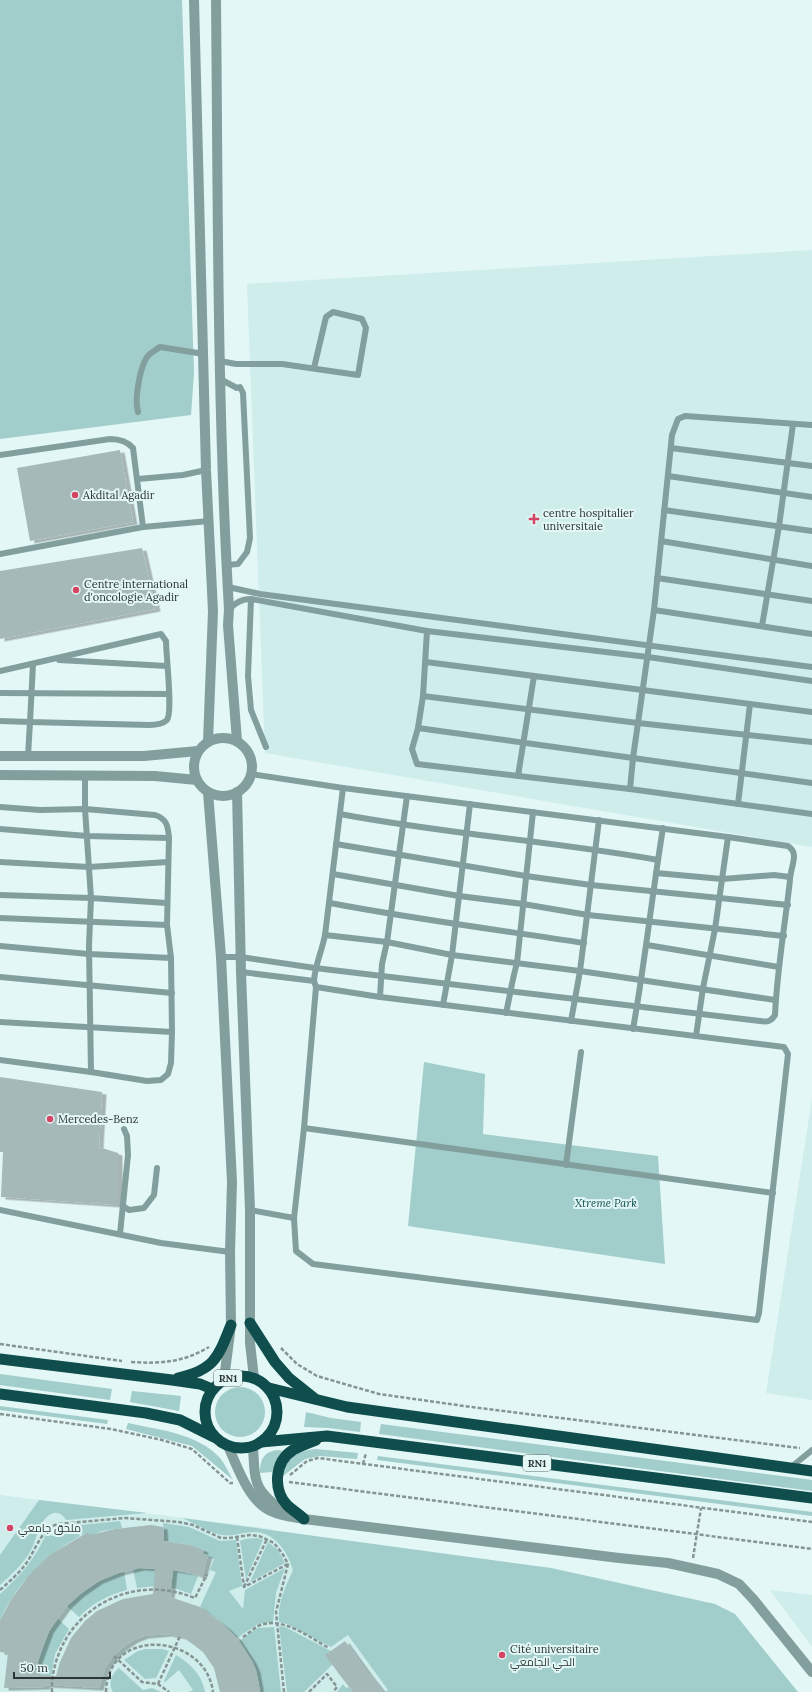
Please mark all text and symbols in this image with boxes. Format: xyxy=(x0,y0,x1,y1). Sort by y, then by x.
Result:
place label: Akdital Agadir xyxy=(82,488,155,502)
marker: Akdital Agadir xyxy=(70,490,80,500)
place label: centre hospitalier universitaie xyxy=(543,506,634,533)
marker: centre hospitalier universitaie xyxy=(528,513,540,525)
place label: Centre international d'oncologie Agadir xyxy=(84,577,188,604)
marker: Centre international d'oncologie Agadir xyxy=(71,585,81,595)
place label: Mercedes-Benz xyxy=(58,1112,139,1126)
marker: Mercedes-Benz xyxy=(45,1114,55,1124)
park label: Xtreme Park xyxy=(575,1196,637,1210)
road number: RN1 xyxy=(214,1370,242,1386)
road number: RN1 xyxy=(523,1455,551,1471)
place label: ملحق جامعي xyxy=(18,1521,81,1537)
marker: ملحق جامعي xyxy=(5,1523,15,1533)
place label: Cité universitaire الحي الجامعي xyxy=(510,1642,599,1671)
marker: Cité universitaire الحي الجامعي xyxy=(497,1650,507,1660)
scale bar xyxy=(14,1654,110,1680)
text: 50 m xyxy=(20,1660,48,1675)

